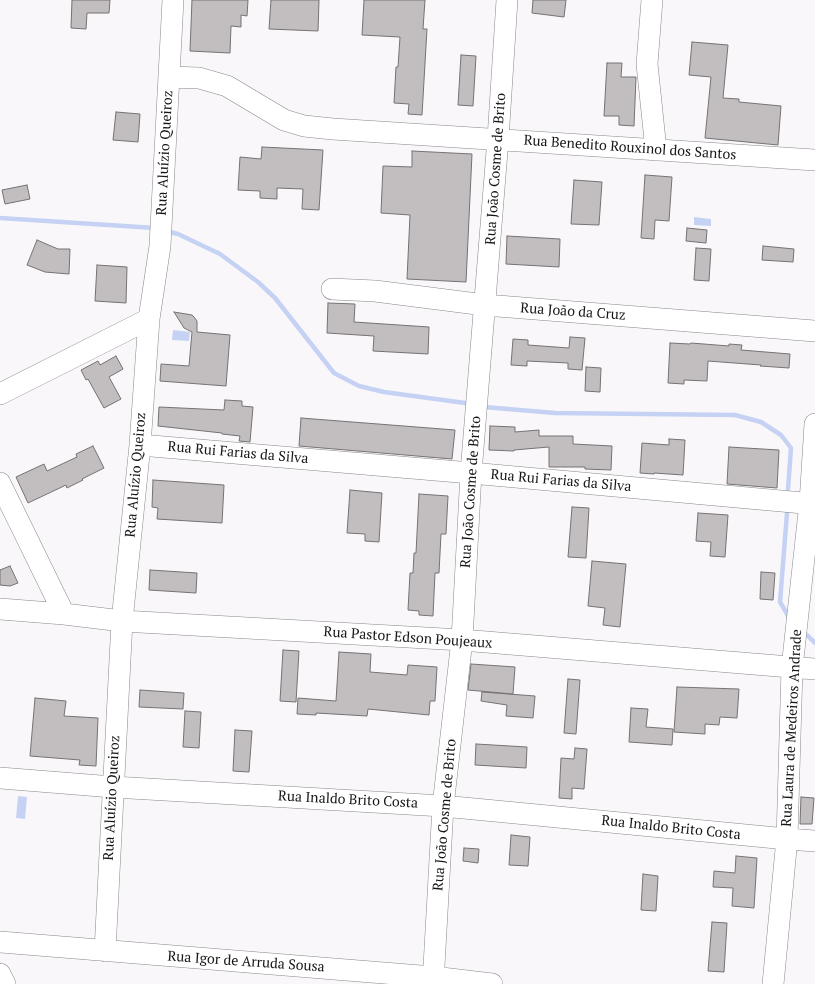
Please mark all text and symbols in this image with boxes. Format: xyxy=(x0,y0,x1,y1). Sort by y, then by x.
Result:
street label: Rua Aluízio Queiroz xyxy=(153,90,177,216)
street label: Rua João Cosme de Brito xyxy=(482,92,510,246)
street label: Rua Benedito Rouxinol dos Santos xyxy=(523,132,737,164)
street label: Rua João da Cruz xyxy=(520,300,626,324)
street label: Rua Aluízio Queiroz xyxy=(122,412,150,538)
street label: Rua João Cosme de Brito xyxy=(457,415,485,569)
street label: Rua Rui Farias da Silva xyxy=(167,438,309,468)
street label: Rua Rui Farias da Silva xyxy=(490,466,632,496)
street label: Rua Pastor Edson Poujeaux xyxy=(323,624,493,652)
street label: Rua Laura de Medeiros Andrade xyxy=(778,629,806,827)
street label: Rua Aluízio Queiroz xyxy=(100,735,124,861)
street label: Rua João Cosme de Brito xyxy=(430,738,460,892)
street label: Rua Inaldo Brito Costa xyxy=(278,788,418,812)
street label: Rua Inaldo Brito Costa xyxy=(600,812,742,844)
street label: Rua Igor de Arruda Sousa xyxy=(167,948,325,976)

